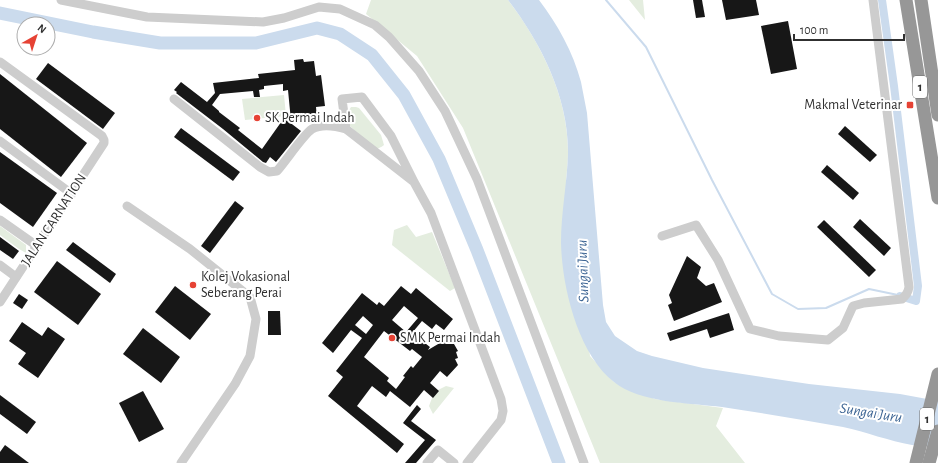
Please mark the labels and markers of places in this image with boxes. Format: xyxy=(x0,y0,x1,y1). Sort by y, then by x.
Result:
place label: Makmal Veterinar xyxy=(804,98,902,112)
marker: Makmal Veterinar xyxy=(905,100,915,110)
place label: SK Permai Indah xyxy=(265,111,354,125)
marker: SK Permai Indah xyxy=(252,113,262,123)
place label: Kolej Vokasional Seberang Perai xyxy=(201,270,290,300)
marker: Kolej Vokasional Seberang Perai xyxy=(188,280,198,290)
place label: SMK Permai Indah xyxy=(400,331,501,345)
marker: SMK Permai Indah xyxy=(387,333,397,343)

